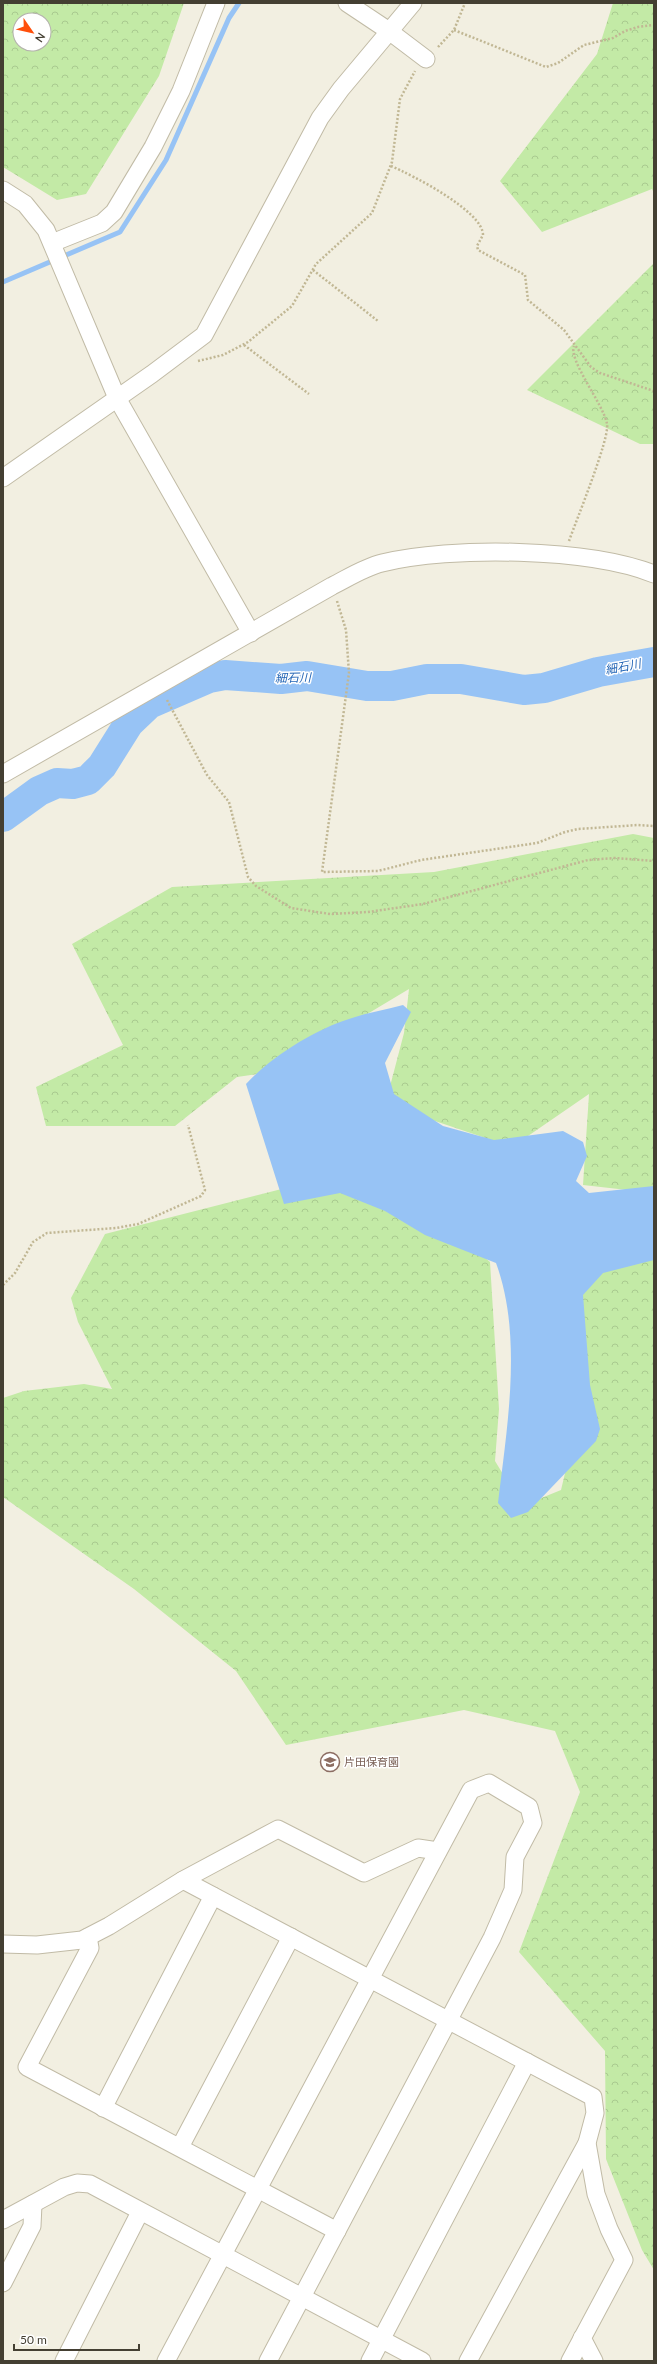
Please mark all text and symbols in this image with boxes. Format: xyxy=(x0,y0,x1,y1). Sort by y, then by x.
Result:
north arrow xyxy=(12,12,52,52)
text: N xyxy=(33,31,48,45)
water label: 細石川 xyxy=(604,655,644,677)
water label: 細石川 xyxy=(275,670,313,685)
school or university icon: 片田保育園 xyxy=(319,1751,341,1773)
place label: 片田保育園 xyxy=(344,1755,399,1768)
scale bar xyxy=(14,2326,139,2352)
text: 50 m xyxy=(20,2332,47,2347)

